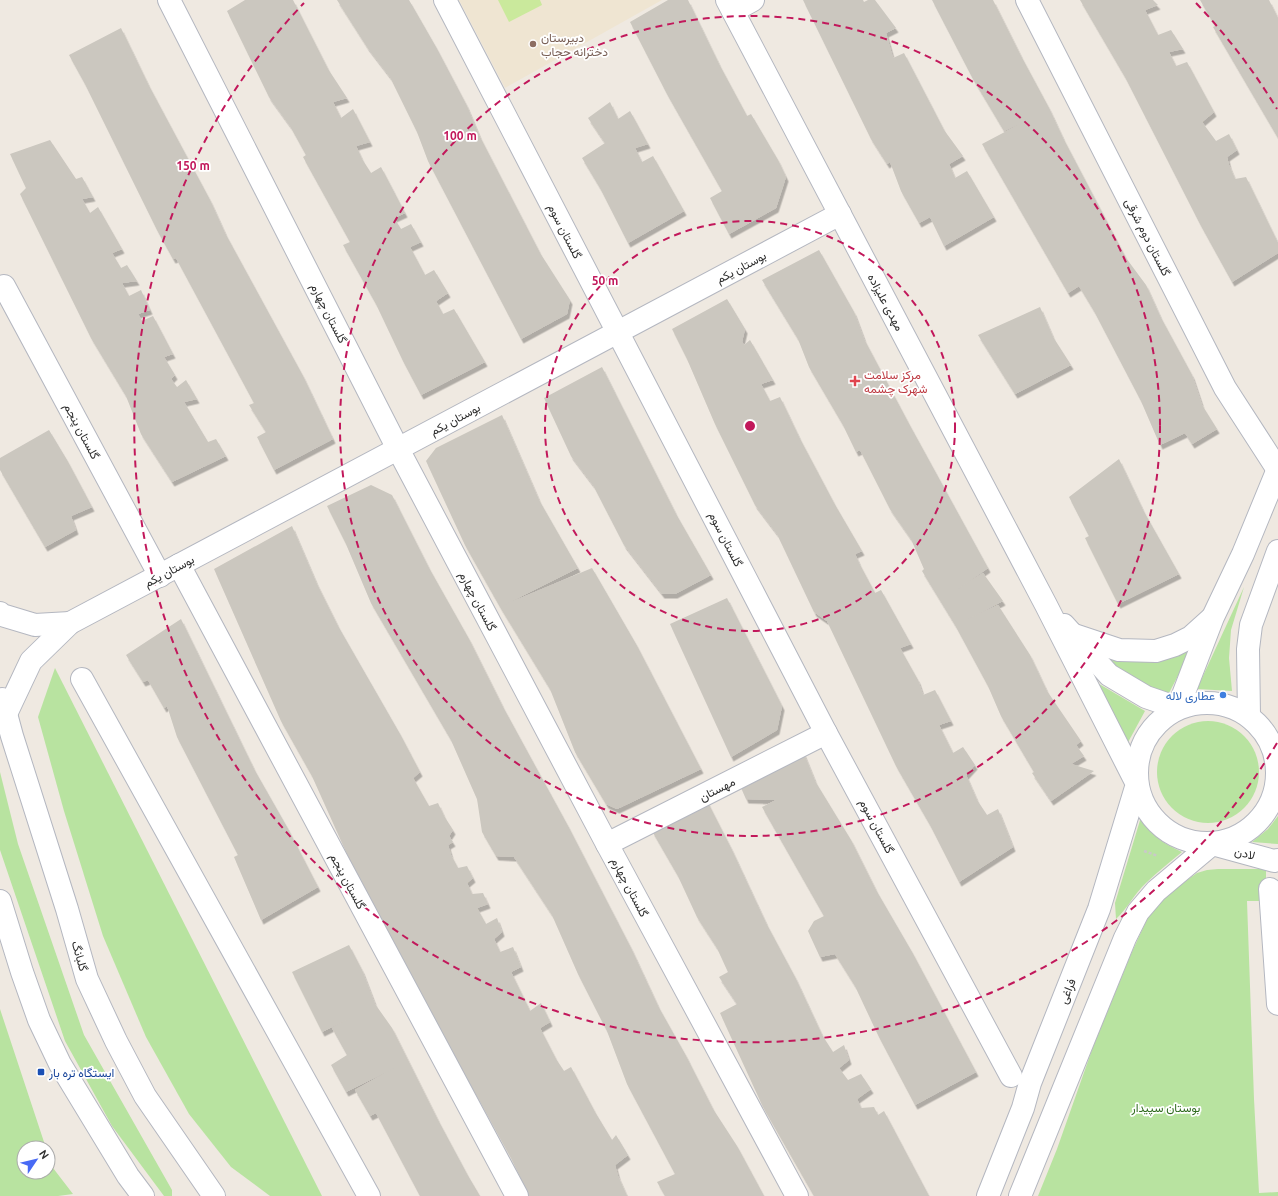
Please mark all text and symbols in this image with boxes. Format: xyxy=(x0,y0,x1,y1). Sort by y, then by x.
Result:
place label: دبیرستان دخترانه حجاب xyxy=(541,31,608,60)
marker: دبیرستان دخترانه حجاب xyxy=(528,39,538,49)
text: 100 m xyxy=(443,129,477,142)
text: 150 m xyxy=(176,159,210,172)
street label: گلستان دوم شرقی xyxy=(1121,196,1173,279)
street label: گلستان سوم xyxy=(544,201,584,262)
street label: بوستان یکم xyxy=(714,248,769,287)
street label: مهدی علیزاده xyxy=(864,271,906,334)
text: 50 m xyxy=(592,274,618,287)
street label: گلستان چهارم xyxy=(307,281,350,346)
place label: مرکز سلامت شهرک چشمه xyxy=(864,368,928,397)
marker: مرکز سلامت شهرک چشمه xyxy=(849,375,861,387)
street label: بوستان یکم xyxy=(428,400,483,439)
street label: گلستان پنجم xyxy=(60,401,102,462)
centre of rings xyxy=(743,419,757,433)
street label: گلستان سوم xyxy=(705,509,745,570)
street label: بوستان یکم xyxy=(142,552,197,591)
street label: گلستان چهارم xyxy=(455,569,499,634)
place label: عطاری لاله xyxy=(1166,689,1215,704)
marker: عطاری لاله xyxy=(1218,690,1228,700)
street label: مهستان xyxy=(697,774,738,805)
street label: گلستان سوم xyxy=(855,797,897,856)
street label: لادن xyxy=(1233,844,1257,863)
street label: گلستان پنجم xyxy=(326,851,368,912)
street label: گلستان چهارم xyxy=(607,855,651,920)
street label: گلبانگ xyxy=(68,939,91,973)
street label: فراغی xyxy=(1056,976,1080,1006)
place label: ایستگاه تره بار xyxy=(48,1066,114,1081)
marker: ایستگاه تره بار xyxy=(36,1067,46,1077)
park label: بوستان سپیدار xyxy=(1131,1101,1200,1116)
north arrow xyxy=(16,1140,56,1180)
text: N xyxy=(37,1147,51,1161)

